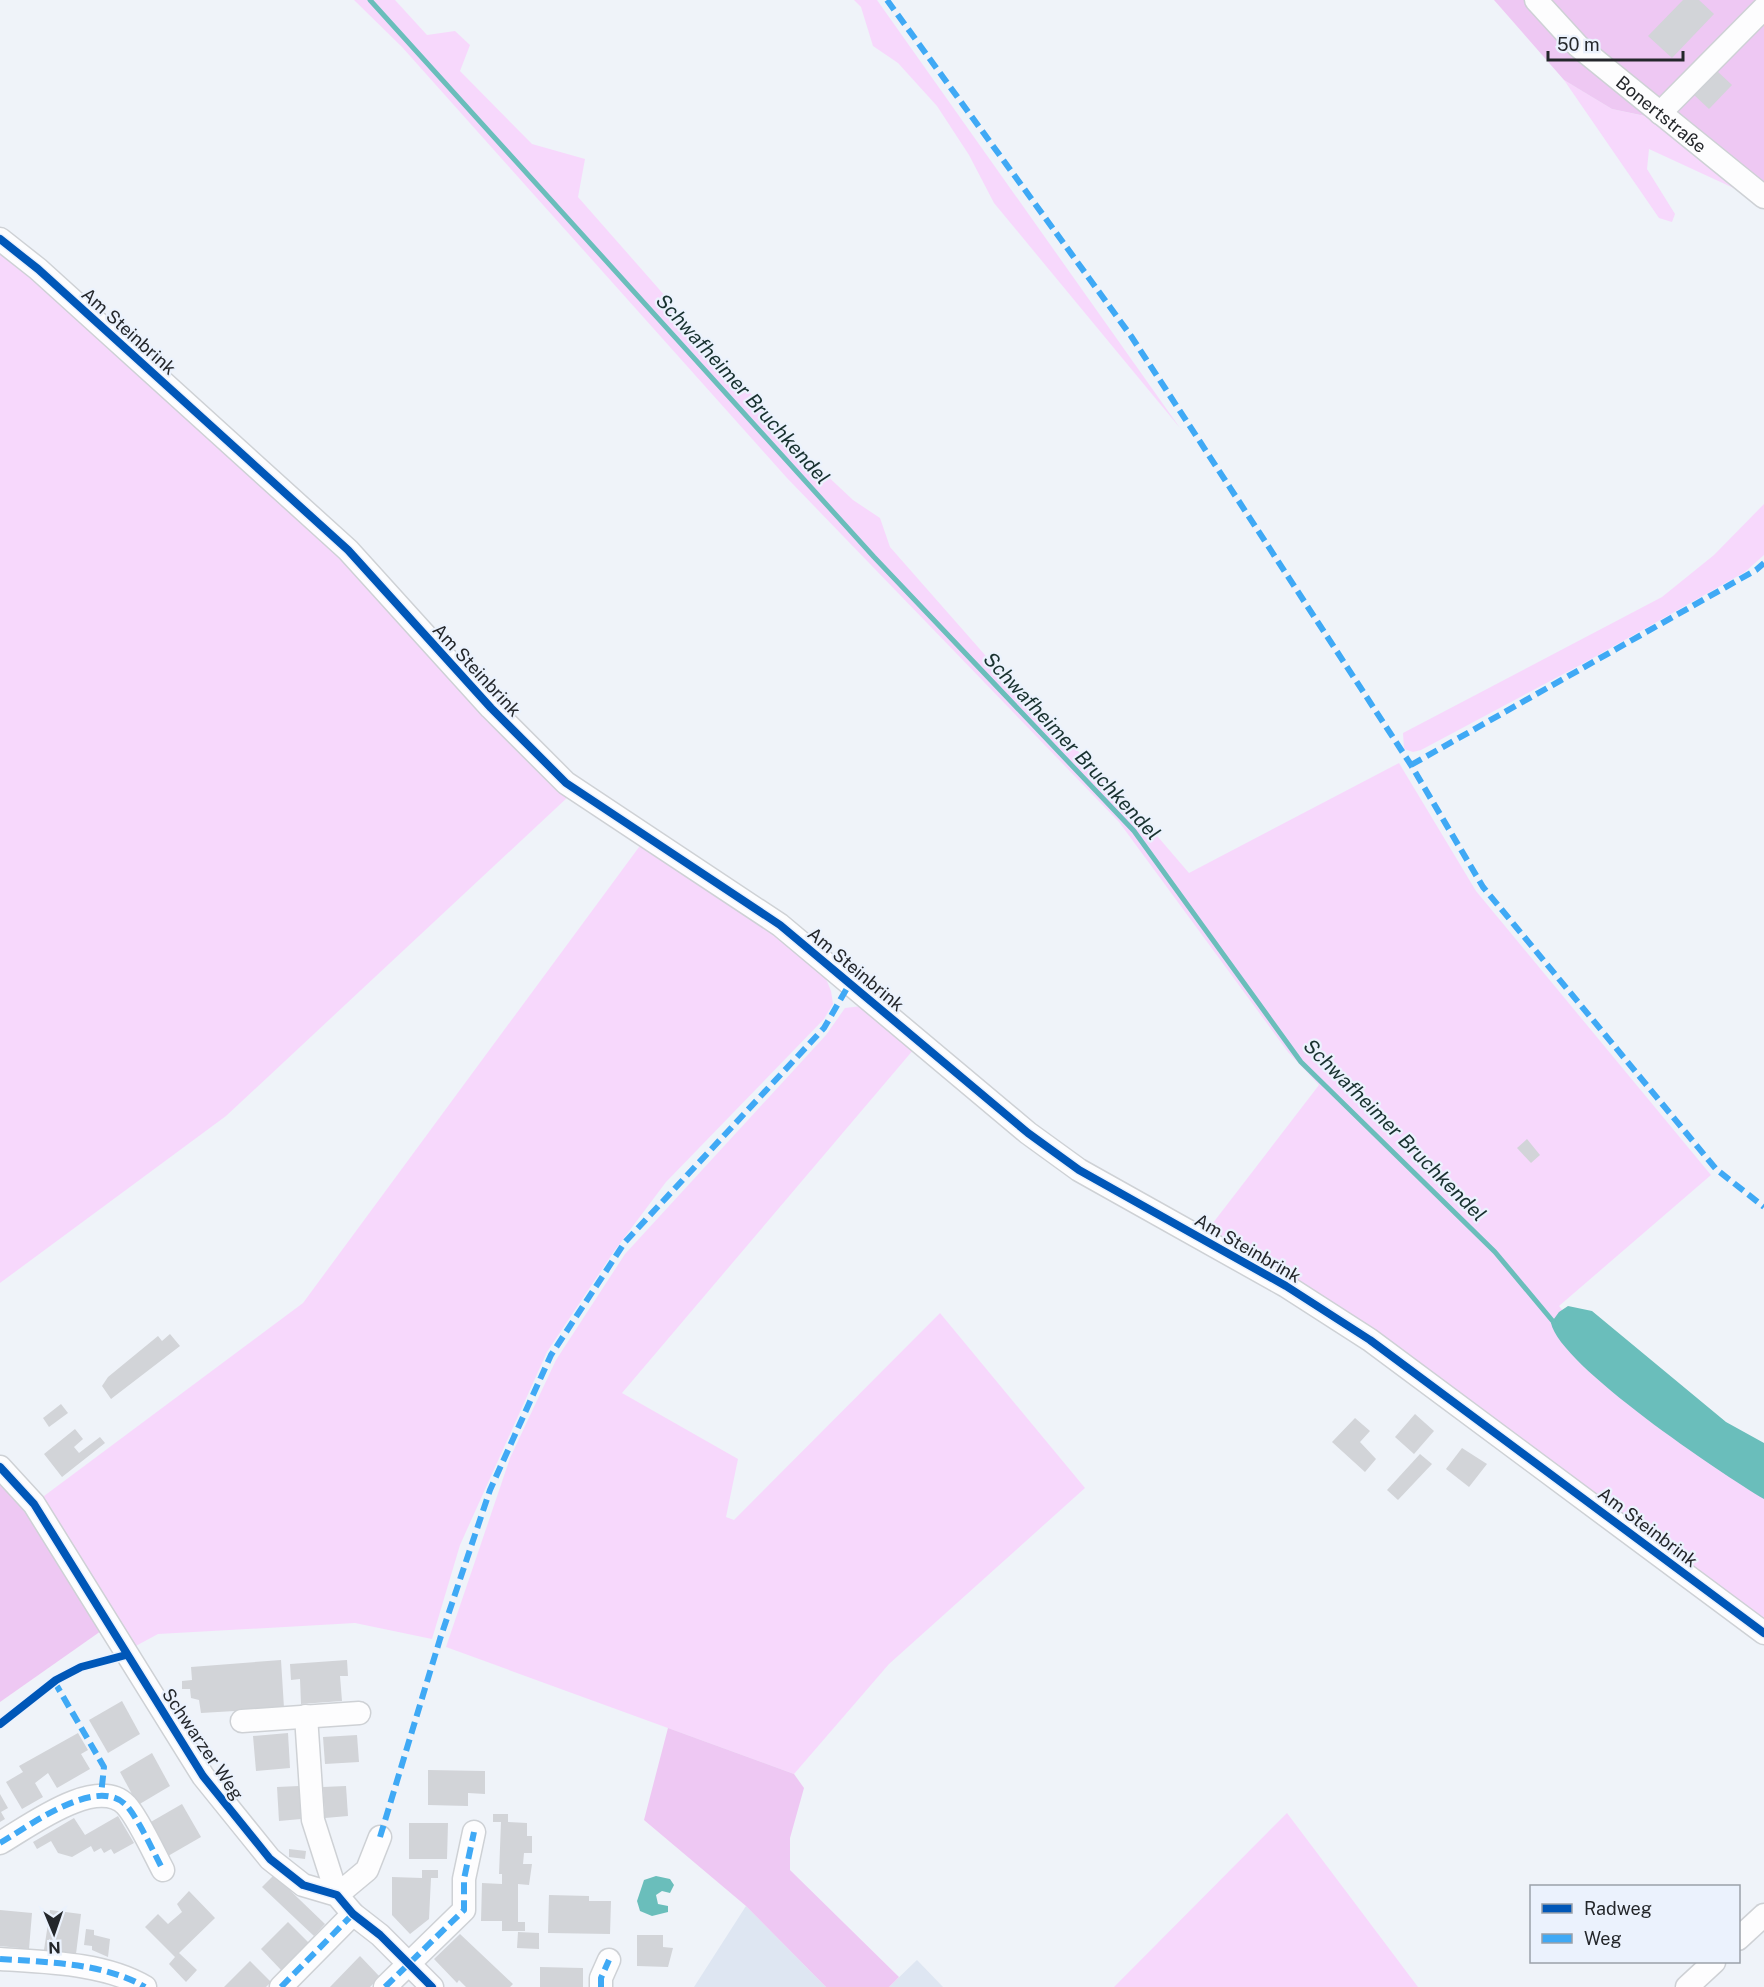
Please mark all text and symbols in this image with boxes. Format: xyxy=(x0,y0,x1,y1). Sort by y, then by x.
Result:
scale bar xyxy=(1548,24,1683,62)
text: 50 m xyxy=(1557,34,1600,55)
street label: Bonertstraße xyxy=(1612,71,1711,157)
street label: Am Steinbrink xyxy=(78,283,180,379)
water label: Schwafheimer Bruchkendel xyxy=(651,289,835,489)
street label: Am Steinbrink xyxy=(429,619,525,721)
water label: Schwafheimer Bruchkendel xyxy=(979,647,1165,845)
street label: Am Steinbrink xyxy=(804,923,908,1015)
water label: Schwafheimer Bruchkendel xyxy=(1299,1034,1491,1226)
street label: Am Steinbrink xyxy=(1191,1209,1305,1287)
street label: Am Steinbrink xyxy=(1594,1483,1702,1571)
street label: Schwarzer Weg xyxy=(158,1684,248,1804)
legend xyxy=(1530,1885,1740,1963)
text: Radweg xyxy=(1584,1898,1652,1919)
north arrow xyxy=(24,1903,84,1963)
text: Weg xyxy=(1584,1928,1622,1949)
text: N xyxy=(48,1938,61,1957)

